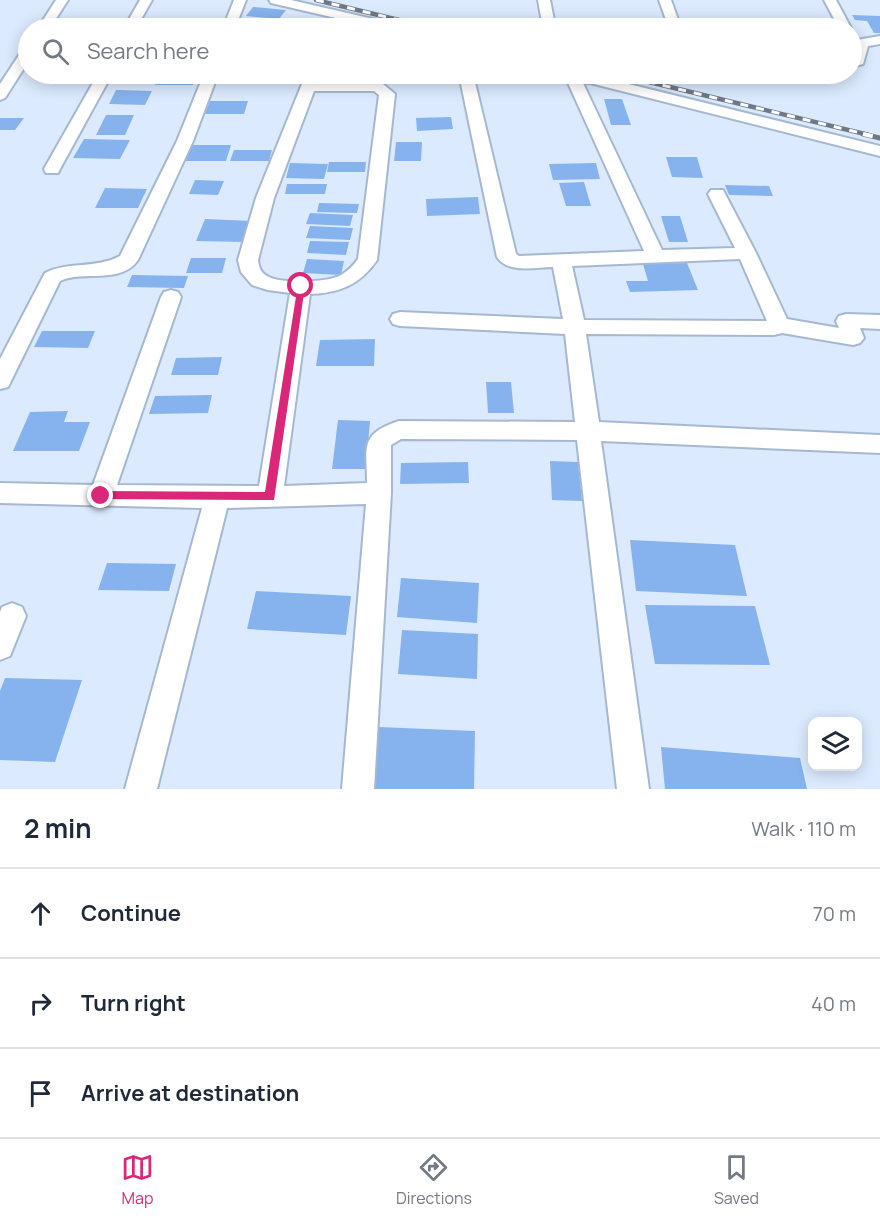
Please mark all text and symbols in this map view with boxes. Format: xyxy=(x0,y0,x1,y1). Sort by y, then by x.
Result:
search box xyxy=(18,18,862,84)
icon: search xyxy=(39,35,72,68)
text: Search here xyxy=(87,36,209,66)
route start xyxy=(287,272,313,298)
route end xyxy=(87,482,113,508)
map controls xyxy=(808,717,862,771)
button: layers xyxy=(808,717,862,771)
text: 2 min xyxy=(24,810,92,846)
text: Walk · 110 m xyxy=(751,815,856,842)
icon: ahead xyxy=(24,897,57,930)
text: Continue xyxy=(81,898,181,928)
text: 70 m xyxy=(813,900,856,927)
icon: right xyxy=(24,987,57,1020)
text: Turn right xyxy=(81,988,186,1018)
text: 40 m xyxy=(811,990,856,1017)
icon: arrive xyxy=(24,1077,57,1110)
text: Arrive at destination xyxy=(81,1078,299,1108)
tab: Map xyxy=(121,1151,154,1209)
tab: Directions xyxy=(396,1151,472,1209)
tab: Saved xyxy=(714,1151,759,1209)

